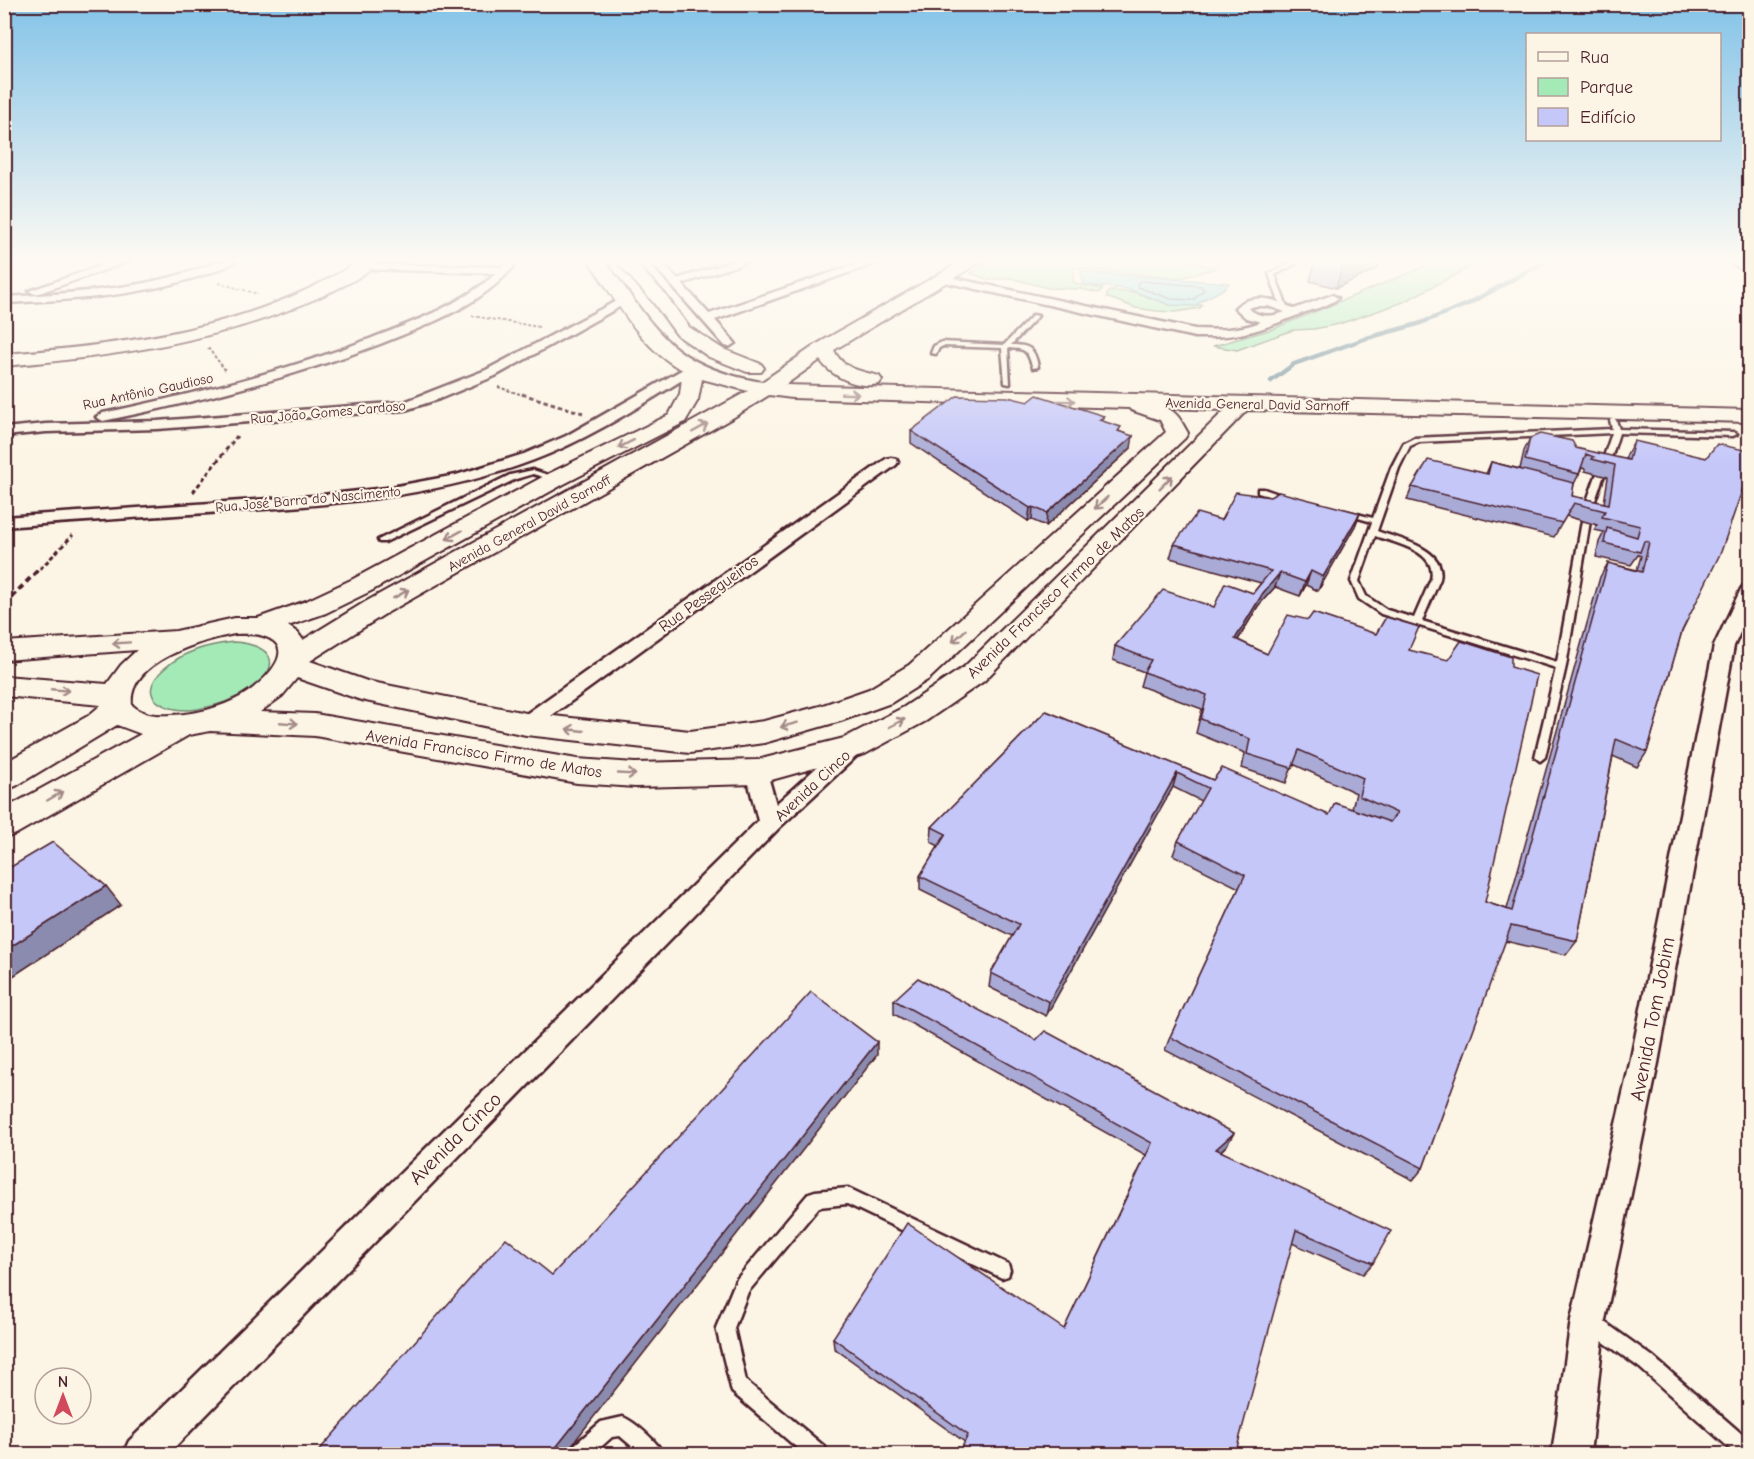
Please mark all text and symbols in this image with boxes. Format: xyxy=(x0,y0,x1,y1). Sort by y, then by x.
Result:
legend xyxy=(1526,33,1721,141)
text: Rua xyxy=(1580,47,1609,68)
text: Parque xyxy=(1580,77,1633,98)
text: Edifício xyxy=(1580,107,1636,128)
street label: Rua Antônio Gaudioso xyxy=(81,369,215,414)
one-way arrow xyxy=(840,389,860,400)
street label: Avenida General David Sarnoff xyxy=(1165,394,1350,415)
one-way arrow xyxy=(1055,395,1075,407)
street label: Rua João Gomes Cardoso xyxy=(250,397,406,428)
one-way arrow xyxy=(691,422,709,433)
one-way arrow xyxy=(617,438,635,450)
street label: Avenida General David Sarnoff xyxy=(445,471,615,575)
one-way arrow xyxy=(1159,475,1174,490)
street label: Rua José Barra do Nascimento xyxy=(215,483,402,516)
one-way arrow xyxy=(1094,496,1109,510)
street label: Avenida Francisco Firmo de Matos xyxy=(963,503,1148,682)
one-way arrow xyxy=(445,530,463,541)
street label: Rua Pessegueiros xyxy=(655,552,762,636)
one-way arrow xyxy=(392,588,409,600)
one-way arrow xyxy=(951,628,966,643)
one-way arrow xyxy=(112,638,132,649)
one-way arrow xyxy=(50,685,70,696)
one-way arrow xyxy=(888,717,906,728)
one-way arrow xyxy=(279,718,299,729)
one-way arrow xyxy=(780,720,799,731)
one-way arrow xyxy=(566,724,586,735)
street label: Avenida Francisco Firmo de Matos xyxy=(364,726,604,782)
street label: Avenida Cinco xyxy=(771,746,854,825)
one-way arrow xyxy=(617,769,637,780)
one-way arrow xyxy=(46,789,63,801)
street label: Avenida Tom Jobim xyxy=(1625,935,1680,1103)
street label: Avenida Cinco xyxy=(404,1087,506,1189)
north arrow xyxy=(33,1366,93,1426)
text: N xyxy=(58,1373,68,1391)

